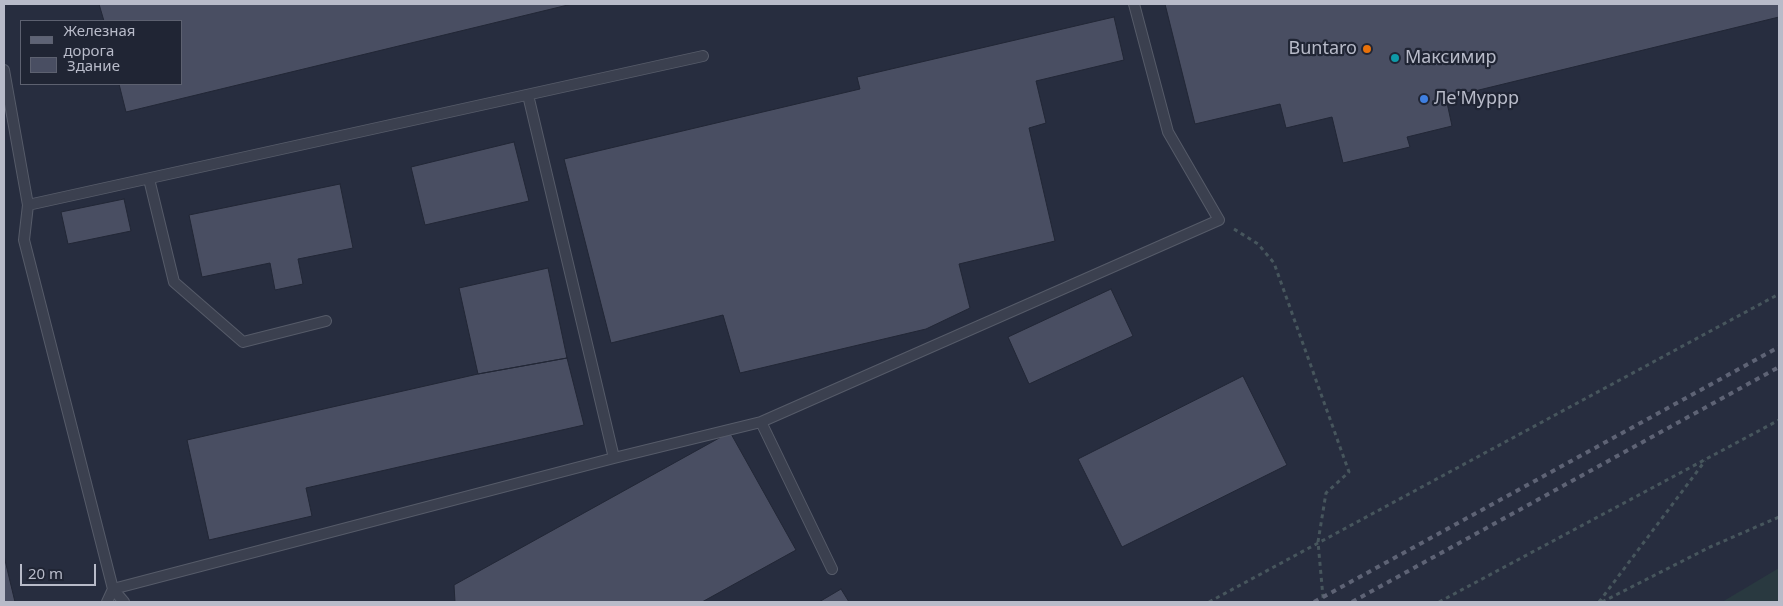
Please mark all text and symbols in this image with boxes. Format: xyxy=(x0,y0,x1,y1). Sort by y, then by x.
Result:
legend xyxy=(20,20,182,85)
text: Железная дорога xyxy=(63,20,136,60)
place label: Buntaro xyxy=(1288,38,1357,60)
marker: Buntaro xyxy=(1361,43,1373,55)
place label: Максимир xyxy=(1405,47,1497,69)
marker: Максимир xyxy=(1389,52,1401,64)
text: Здание xyxy=(67,55,120,75)
place label: Ле'Муррр xyxy=(1434,88,1519,110)
marker: Ле'Муррр xyxy=(1418,93,1430,105)
scale bar xyxy=(22,554,99,586)
text: 20 m xyxy=(28,563,63,583)

